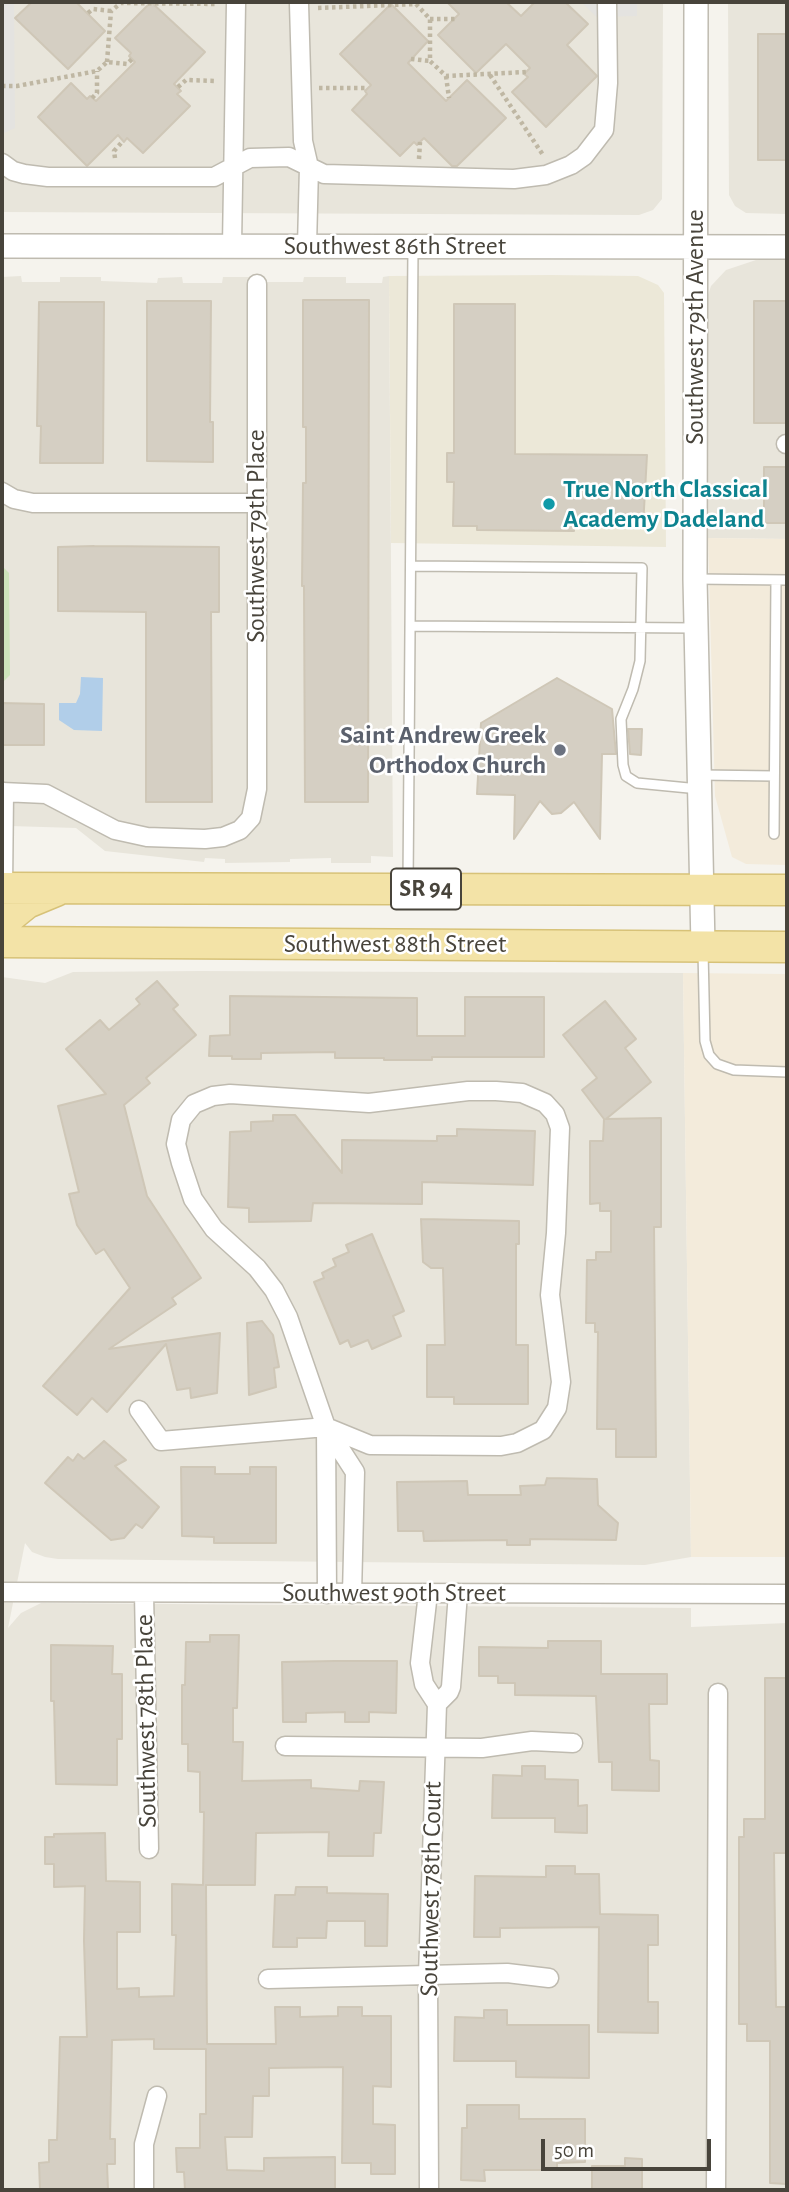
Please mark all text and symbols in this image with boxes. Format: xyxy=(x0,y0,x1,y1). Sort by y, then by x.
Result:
street label: Southwest 79th Avenue xyxy=(679,209,711,445)
street label: Southwest 86th Street xyxy=(284,230,506,262)
street label: Southwest 79th Place xyxy=(240,429,272,643)
place label: True North Classical Academy Dadeland xyxy=(563,473,768,534)
marker: True North Classical Academy Dadeland xyxy=(541,496,557,512)
place label: Saint Andrew Greek Orthodox Church xyxy=(340,719,546,780)
marker: Saint Andrew Greek Orthodox Church xyxy=(552,742,568,758)
road number: SR 94 xyxy=(391,868,461,909)
street label: Southwest 88th Street xyxy=(284,928,506,960)
street label: Southwest 90th Street xyxy=(282,1577,506,1609)
street label: Southwest 78th Place xyxy=(129,1614,163,1828)
street label: Southwest 78th Court xyxy=(414,1781,448,1997)
scale bar xyxy=(544,2126,714,2170)
text: 50 m xyxy=(554,2140,594,2161)

